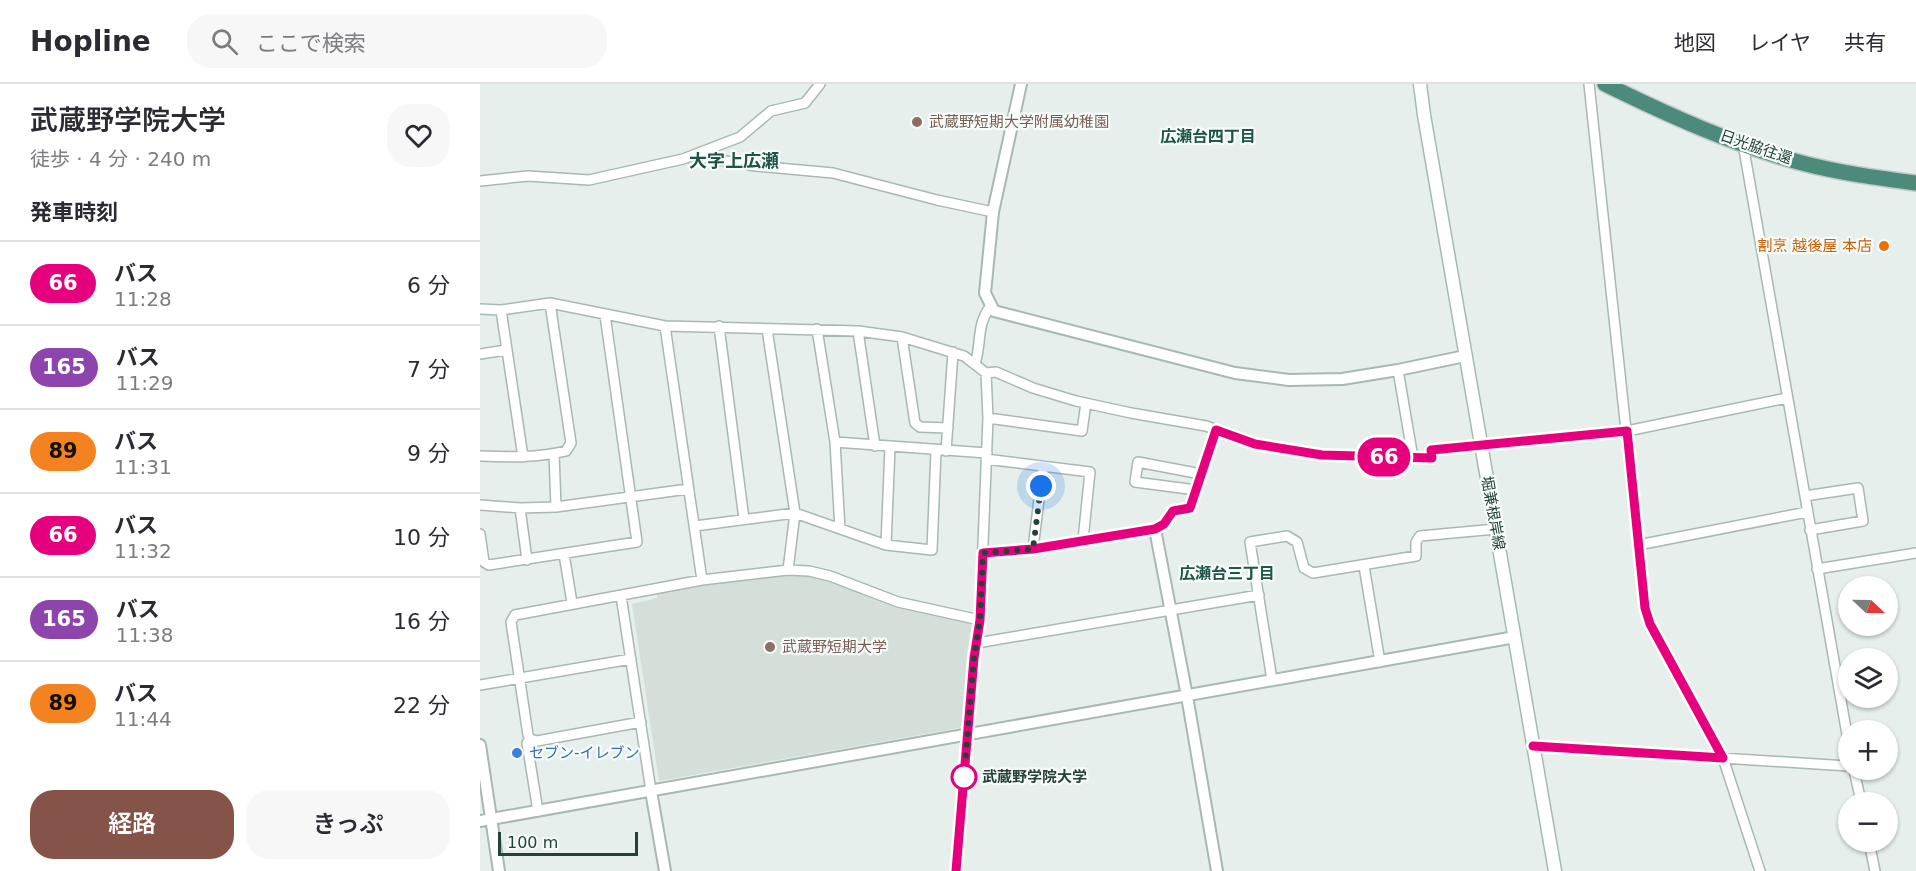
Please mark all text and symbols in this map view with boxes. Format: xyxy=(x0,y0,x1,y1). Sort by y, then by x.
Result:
search box xyxy=(187,14,607,68)
text: Hopline xyxy=(30,25,151,58)
icon: search xyxy=(208,25,241,58)
text: ここで検索 xyxy=(256,31,366,56)
text: 地図 xyxy=(1674,31,1716,55)
text: レイヤ xyxy=(1749,31,1811,55)
text: 共有 xyxy=(1844,31,1886,55)
text: 武蔵野学院大学 xyxy=(30,104,226,137)
button: heart xyxy=(387,104,450,167)
place label: 武蔵野短期大学附属幼稚園 xyxy=(929,113,1109,131)
marker: 武蔵野短期大学附属幼稚園 xyxy=(910,115,924,129)
street label: 日光脇往還 xyxy=(1718,126,1794,168)
district label: 広瀬台四丁目 xyxy=(1160,127,1256,146)
text: 徒歩 · 4 分 · 240 m xyxy=(30,147,211,171)
district label: 大字上広瀬 xyxy=(689,150,779,171)
text: 発車時刻 xyxy=(30,200,118,225)
place label: 割烹 越後屋 本店 xyxy=(1757,237,1872,255)
marker: 割烹 越後屋 本店 xyxy=(1877,239,1891,253)
text: バス xyxy=(114,261,158,286)
text: 66 xyxy=(48,271,78,295)
text: 6 分 xyxy=(407,273,450,298)
text: 11:28 xyxy=(114,287,172,311)
text: バス xyxy=(116,345,160,370)
text: 165 xyxy=(42,355,86,379)
text: 7 分 xyxy=(407,357,450,382)
text: 11:29 xyxy=(116,371,173,395)
text: バス xyxy=(114,429,158,454)
line badge: 66 xyxy=(1357,438,1411,476)
text: 89 xyxy=(48,439,78,463)
text: 9 分 xyxy=(407,441,450,466)
text: 66 xyxy=(1369,445,1399,469)
text: 11:31 xyxy=(114,455,172,479)
your location xyxy=(1026,471,1056,501)
street label: 堀兼根岸線 xyxy=(1478,474,1508,552)
text: バス xyxy=(114,513,158,538)
text: 66 xyxy=(48,523,78,547)
text: 10 分 xyxy=(393,525,450,550)
text: 11:32 xyxy=(114,539,172,563)
district label: 広瀬台三丁目 xyxy=(1179,564,1275,583)
north arrow xyxy=(1838,576,1898,636)
map controls xyxy=(1838,576,1898,852)
text: バス xyxy=(116,597,160,622)
text: 165 xyxy=(42,607,86,631)
text: 16 分 xyxy=(393,609,450,634)
text: 11:38 xyxy=(116,623,173,647)
place label: 武蔵野短期大学 xyxy=(782,638,887,656)
marker: 武蔵野短期大学 xyxy=(763,640,777,654)
button: layers xyxy=(1838,648,1898,708)
text: バス xyxy=(114,681,158,706)
text: 89 xyxy=(48,691,78,715)
text: 22 分 xyxy=(393,693,450,718)
text: 11:44 xyxy=(114,707,172,731)
button: + xyxy=(1838,720,1898,780)
place label: セブン-イレブン xyxy=(529,744,639,762)
marker: セブン-イレブン xyxy=(510,746,524,760)
marker: 武蔵野学院大学 xyxy=(951,764,977,790)
place label: 武蔵野学院大学 xyxy=(982,768,1087,786)
button: 経路 xyxy=(30,790,234,859)
button: きっぷ xyxy=(246,790,450,859)
button: − xyxy=(1838,792,1898,852)
scale bar xyxy=(498,829,638,856)
text: 100 m xyxy=(507,833,558,852)

